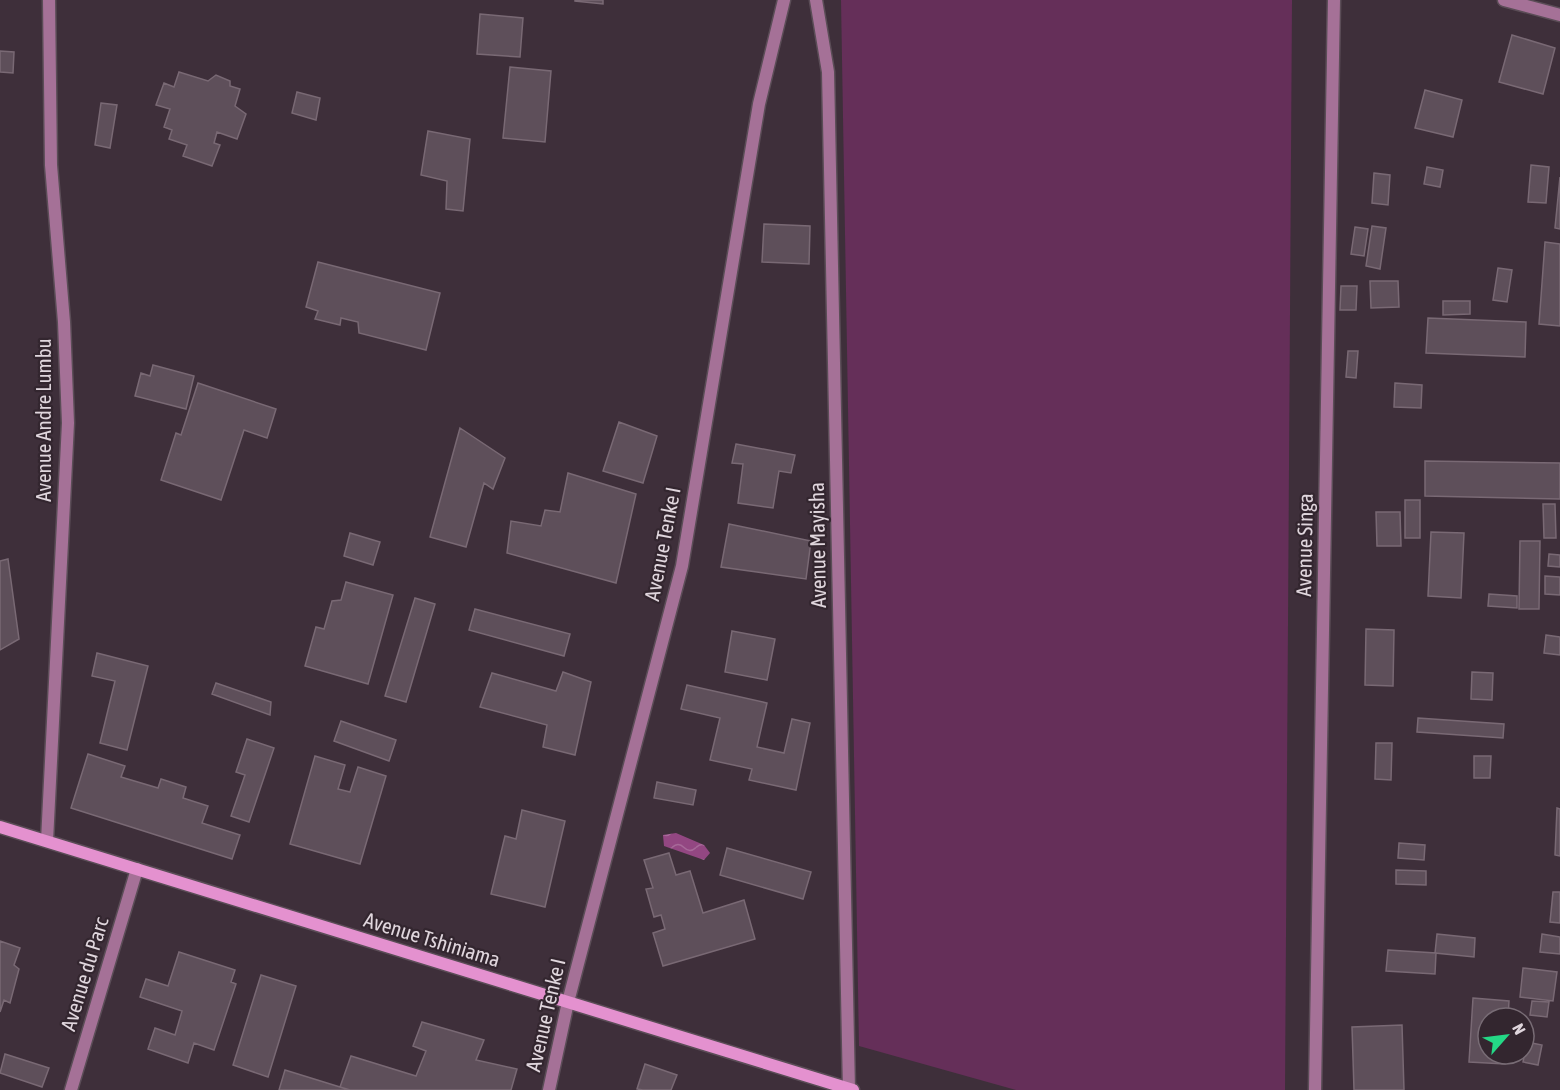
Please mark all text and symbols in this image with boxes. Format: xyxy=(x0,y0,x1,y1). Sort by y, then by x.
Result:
street label: Avenue Andre Lumbu xyxy=(31,338,55,502)
street label: Avenue Mayisha xyxy=(804,482,830,608)
street label: Avenue Tenke I xyxy=(639,485,685,603)
street label: Avenue Singa xyxy=(1291,493,1317,597)
street label: Avenue Tshiniama xyxy=(361,907,503,971)
street label: Avenue du Parc xyxy=(55,914,113,1033)
street label: Avenue Tenke I xyxy=(520,956,570,1074)
north arrow xyxy=(1476,1006,1536,1066)
text: N xyxy=(1509,1021,1529,1037)

